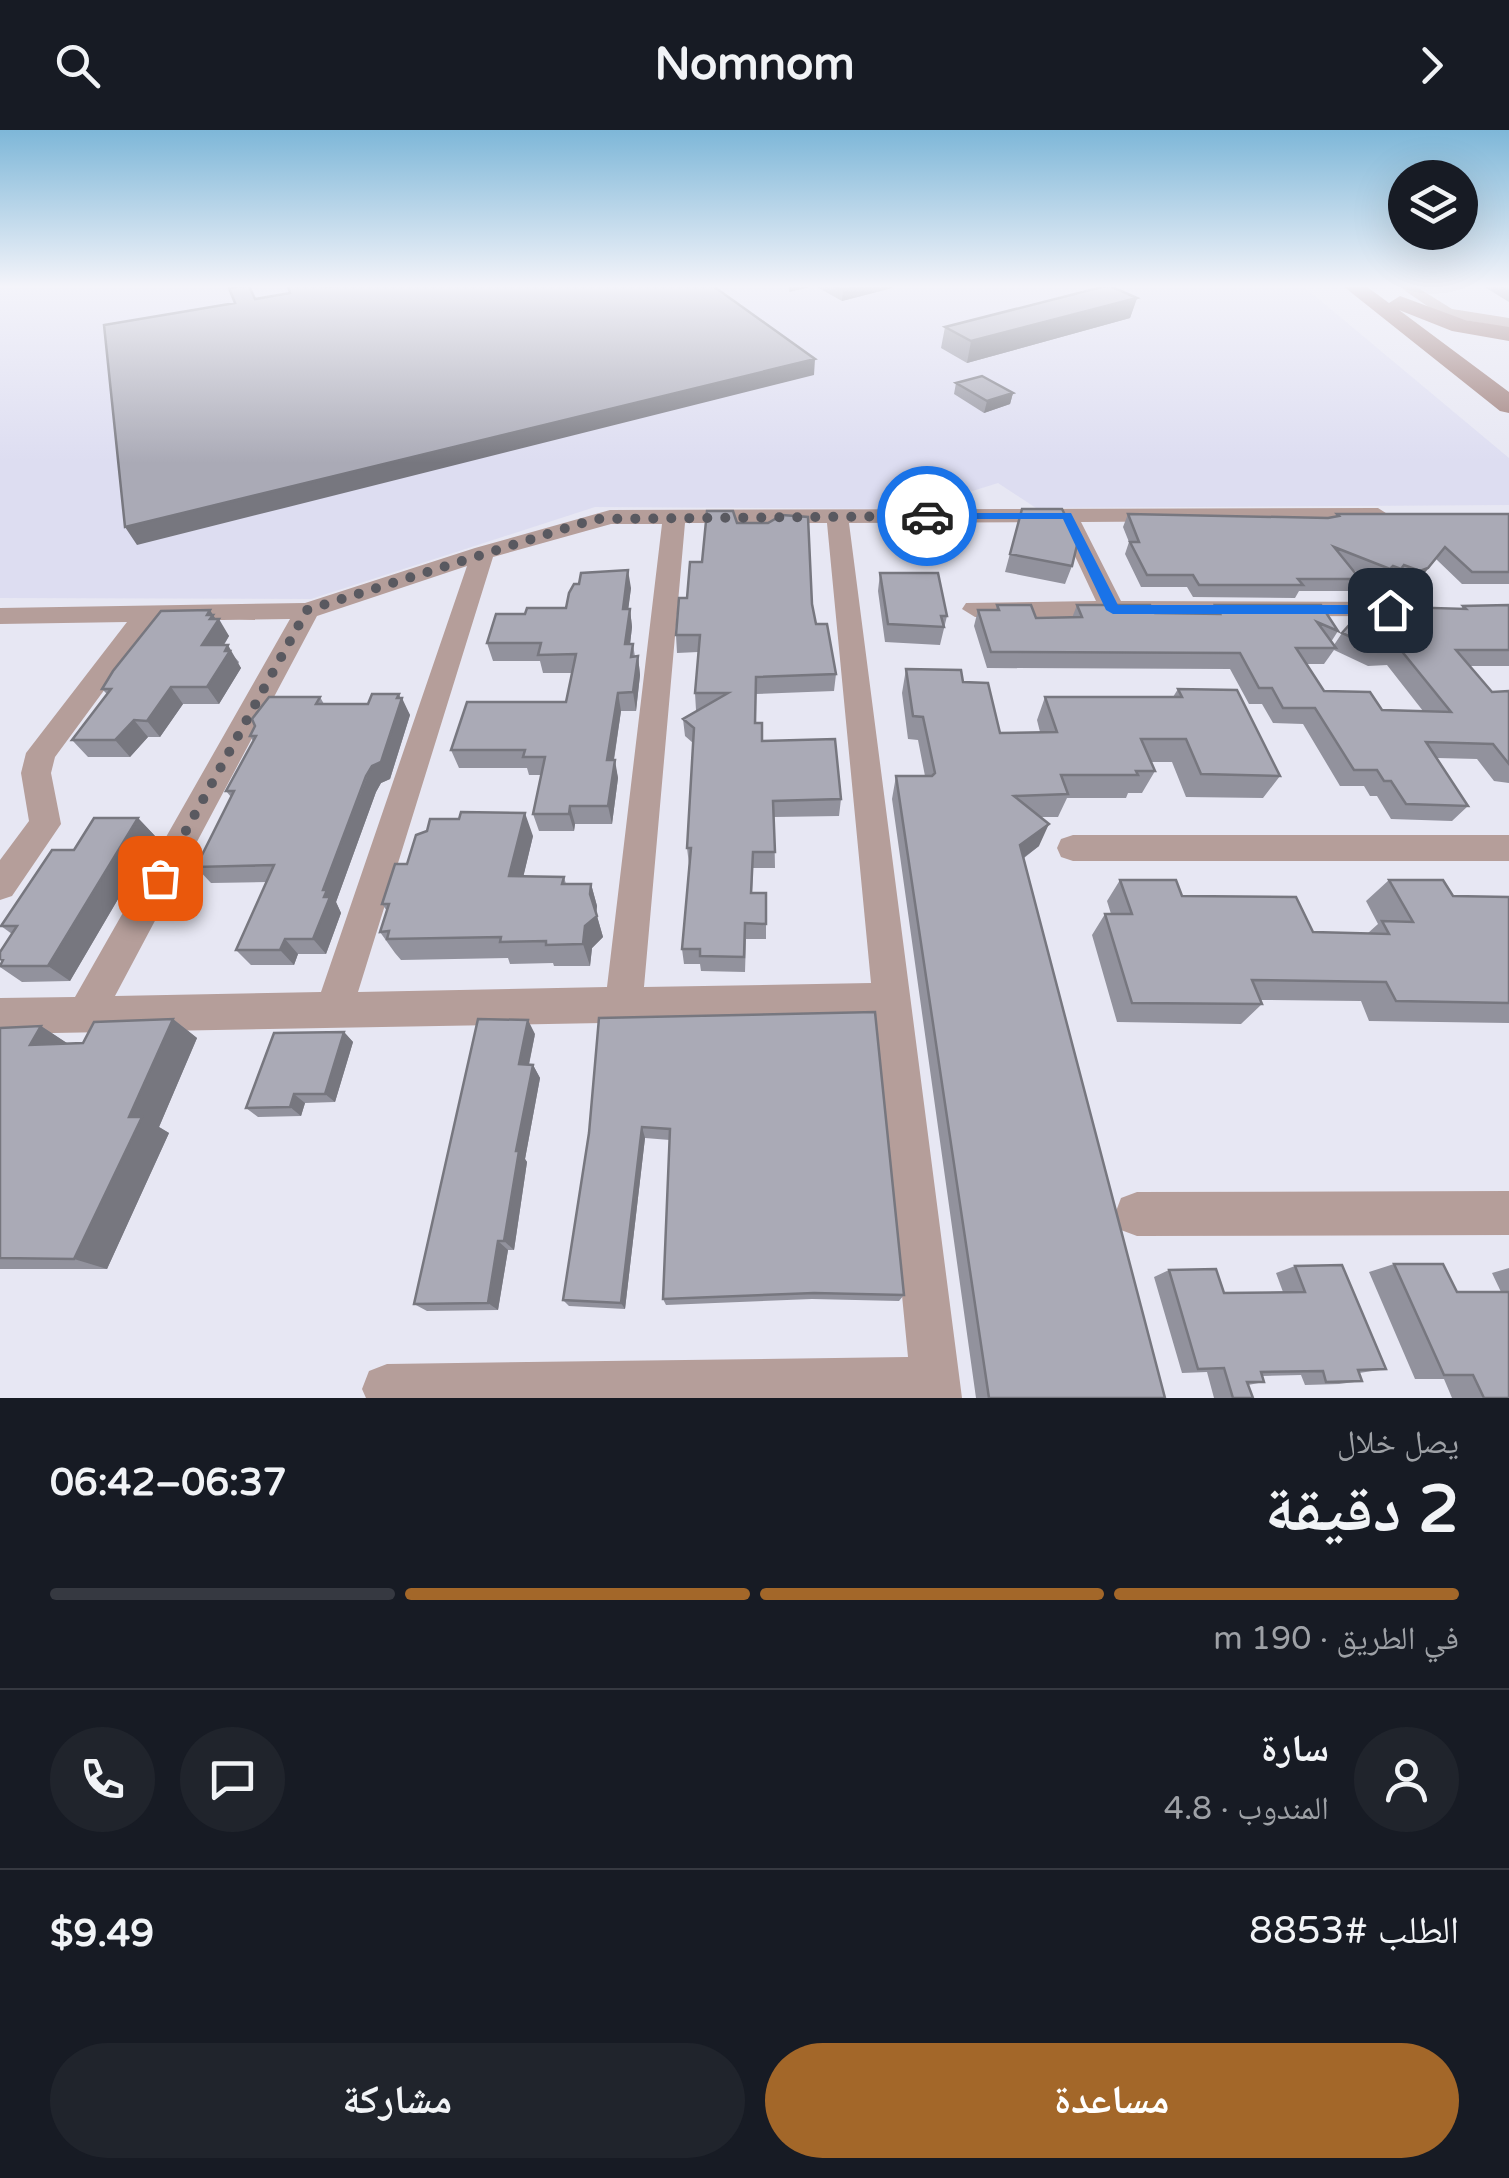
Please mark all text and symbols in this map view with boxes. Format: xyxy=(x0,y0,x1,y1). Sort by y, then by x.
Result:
icon: search xyxy=(50,38,105,93)
text: Nomnom xyxy=(654,38,855,92)
icon: forward xyxy=(1404,38,1459,93)
map controls xyxy=(1388,160,1478,250)
button: layers xyxy=(1388,160,1478,250)
courier xyxy=(877,466,977,566)
icon: car xyxy=(900,489,955,544)
pin xyxy=(1348,568,1433,653)
icon: home xyxy=(1363,583,1418,638)
pin xyxy=(118,836,203,921)
icon: bag xyxy=(133,851,188,906)
text: يصل خلال xyxy=(1337,1424,1459,1462)
text: 06:37–06:42 xyxy=(50,1460,287,1506)
text: 2 دقيقة xyxy=(1265,1471,1459,1550)
text: في الطريق · 190 m xyxy=(1213,1620,1459,1658)
text: سارة xyxy=(1261,1726,1329,1772)
button: phone xyxy=(50,1727,155,1832)
button: chat xyxy=(180,1727,285,1832)
button: person xyxy=(1354,1727,1459,1832)
text: المندوب · 4.8 xyxy=(1164,1790,1329,1828)
text: الطلب #8853 xyxy=(1249,1908,1459,1954)
text: $9.49 xyxy=(50,1911,154,1957)
button: مشاركة xyxy=(50,2043,745,2158)
button: مساعدة xyxy=(765,2043,1459,2158)

